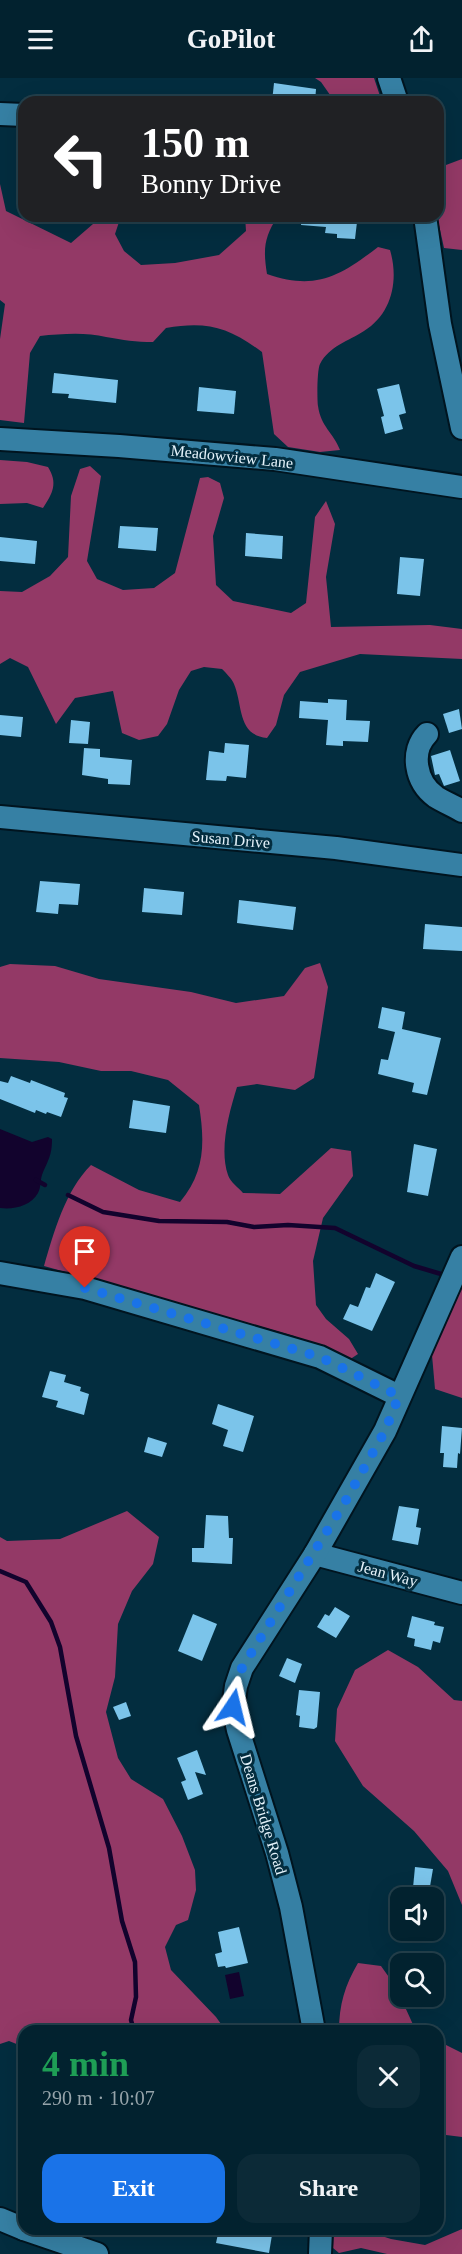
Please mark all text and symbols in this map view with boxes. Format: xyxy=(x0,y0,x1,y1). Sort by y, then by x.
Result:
icon: menu xyxy=(24,23,57,56)
icon: share xyxy=(405,23,438,56)
text: GoPilot xyxy=(187,24,275,54)
icon: left xyxy=(42,120,120,198)
text: 150 m xyxy=(141,120,250,166)
text: Bonny Drive xyxy=(141,169,281,199)
street label: Meadowview Lane xyxy=(170,442,294,471)
street label: Susan Drive xyxy=(191,828,271,851)
pin xyxy=(59,1226,110,1288)
icon: arrive xyxy=(68,1235,101,1268)
street label: Jean Way xyxy=(356,1557,420,1591)
position arrow xyxy=(201,1675,265,1739)
street label: Deans Bridge Road xyxy=(236,1752,290,1877)
map controls xyxy=(390,1887,444,2007)
button: sound xyxy=(390,1887,444,1941)
button: search xyxy=(390,1953,444,2007)
text: 4 min xyxy=(42,2044,129,2084)
button: close xyxy=(357,2045,420,2108)
text: 290 m · 10:07 xyxy=(42,2087,155,2109)
button: Exit xyxy=(42,2154,225,2223)
button: Share xyxy=(237,2154,420,2223)

